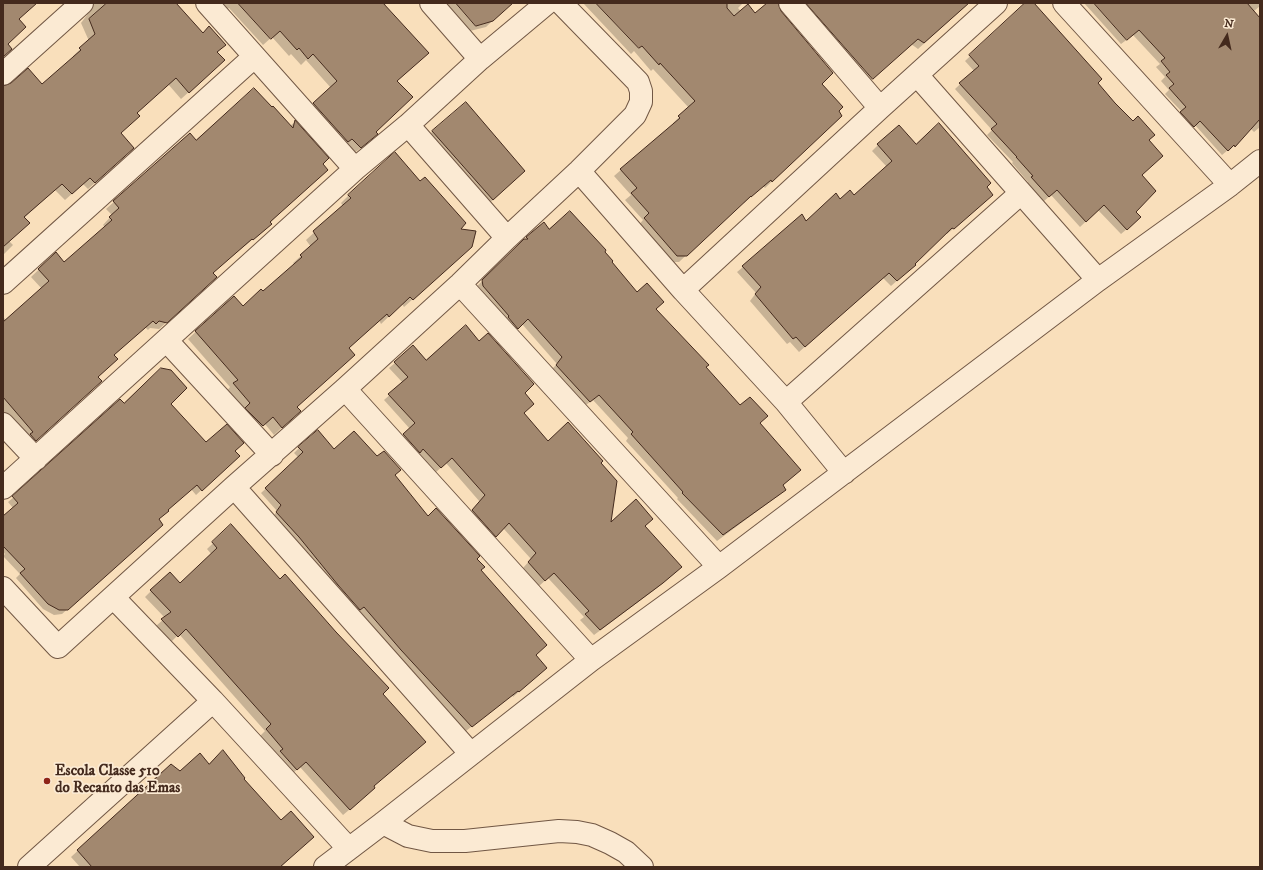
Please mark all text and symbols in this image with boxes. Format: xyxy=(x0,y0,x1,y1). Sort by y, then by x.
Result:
north arrow xyxy=(1207,16,1247,56)
text: N xyxy=(1223,17,1234,32)
place label: Escola Classe 510 do Recanto das Emas xyxy=(55,763,180,798)
marker: Escola Classe 510 do Recanto das Emas xyxy=(42,776,52,786)

